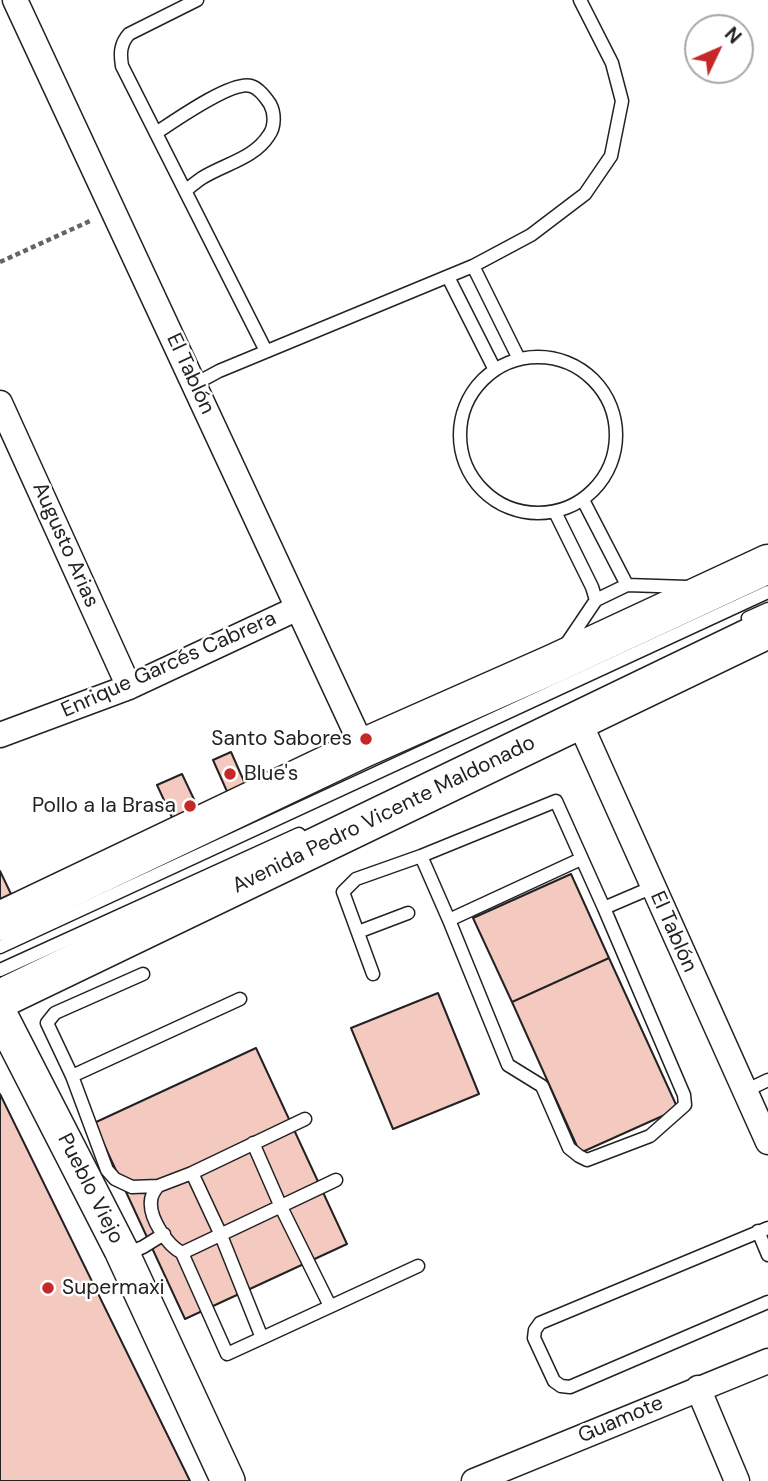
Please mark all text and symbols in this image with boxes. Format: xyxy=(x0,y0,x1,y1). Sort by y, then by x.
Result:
north arrow xyxy=(684,14,754,84)
text: N xyxy=(719,22,747,49)
street label: El Tablón xyxy=(160,330,220,418)
street label: Augusto Arias xyxy=(26,479,104,611)
street label: Enrique Garcés Cabrera xyxy=(58,606,280,724)
place label: Santo Sabores xyxy=(211,726,352,752)
street label: Avenida Pedro Vicente Maldonado xyxy=(229,731,539,899)
marker: Santo Sabores xyxy=(358,731,374,747)
place label: Blue's xyxy=(244,761,298,787)
marker: Blue's xyxy=(222,766,238,782)
place label: Pollo a la Brasa xyxy=(32,793,176,819)
marker: Pollo a la Brasa xyxy=(182,798,198,814)
street label: El Tablón xyxy=(644,888,702,976)
street label: Pueblo Viejo xyxy=(51,1130,129,1248)
place label: Supermaxi xyxy=(62,1275,165,1301)
marker: Supermaxi xyxy=(40,1280,56,1296)
street label: Guamote xyxy=(575,1391,667,1449)

